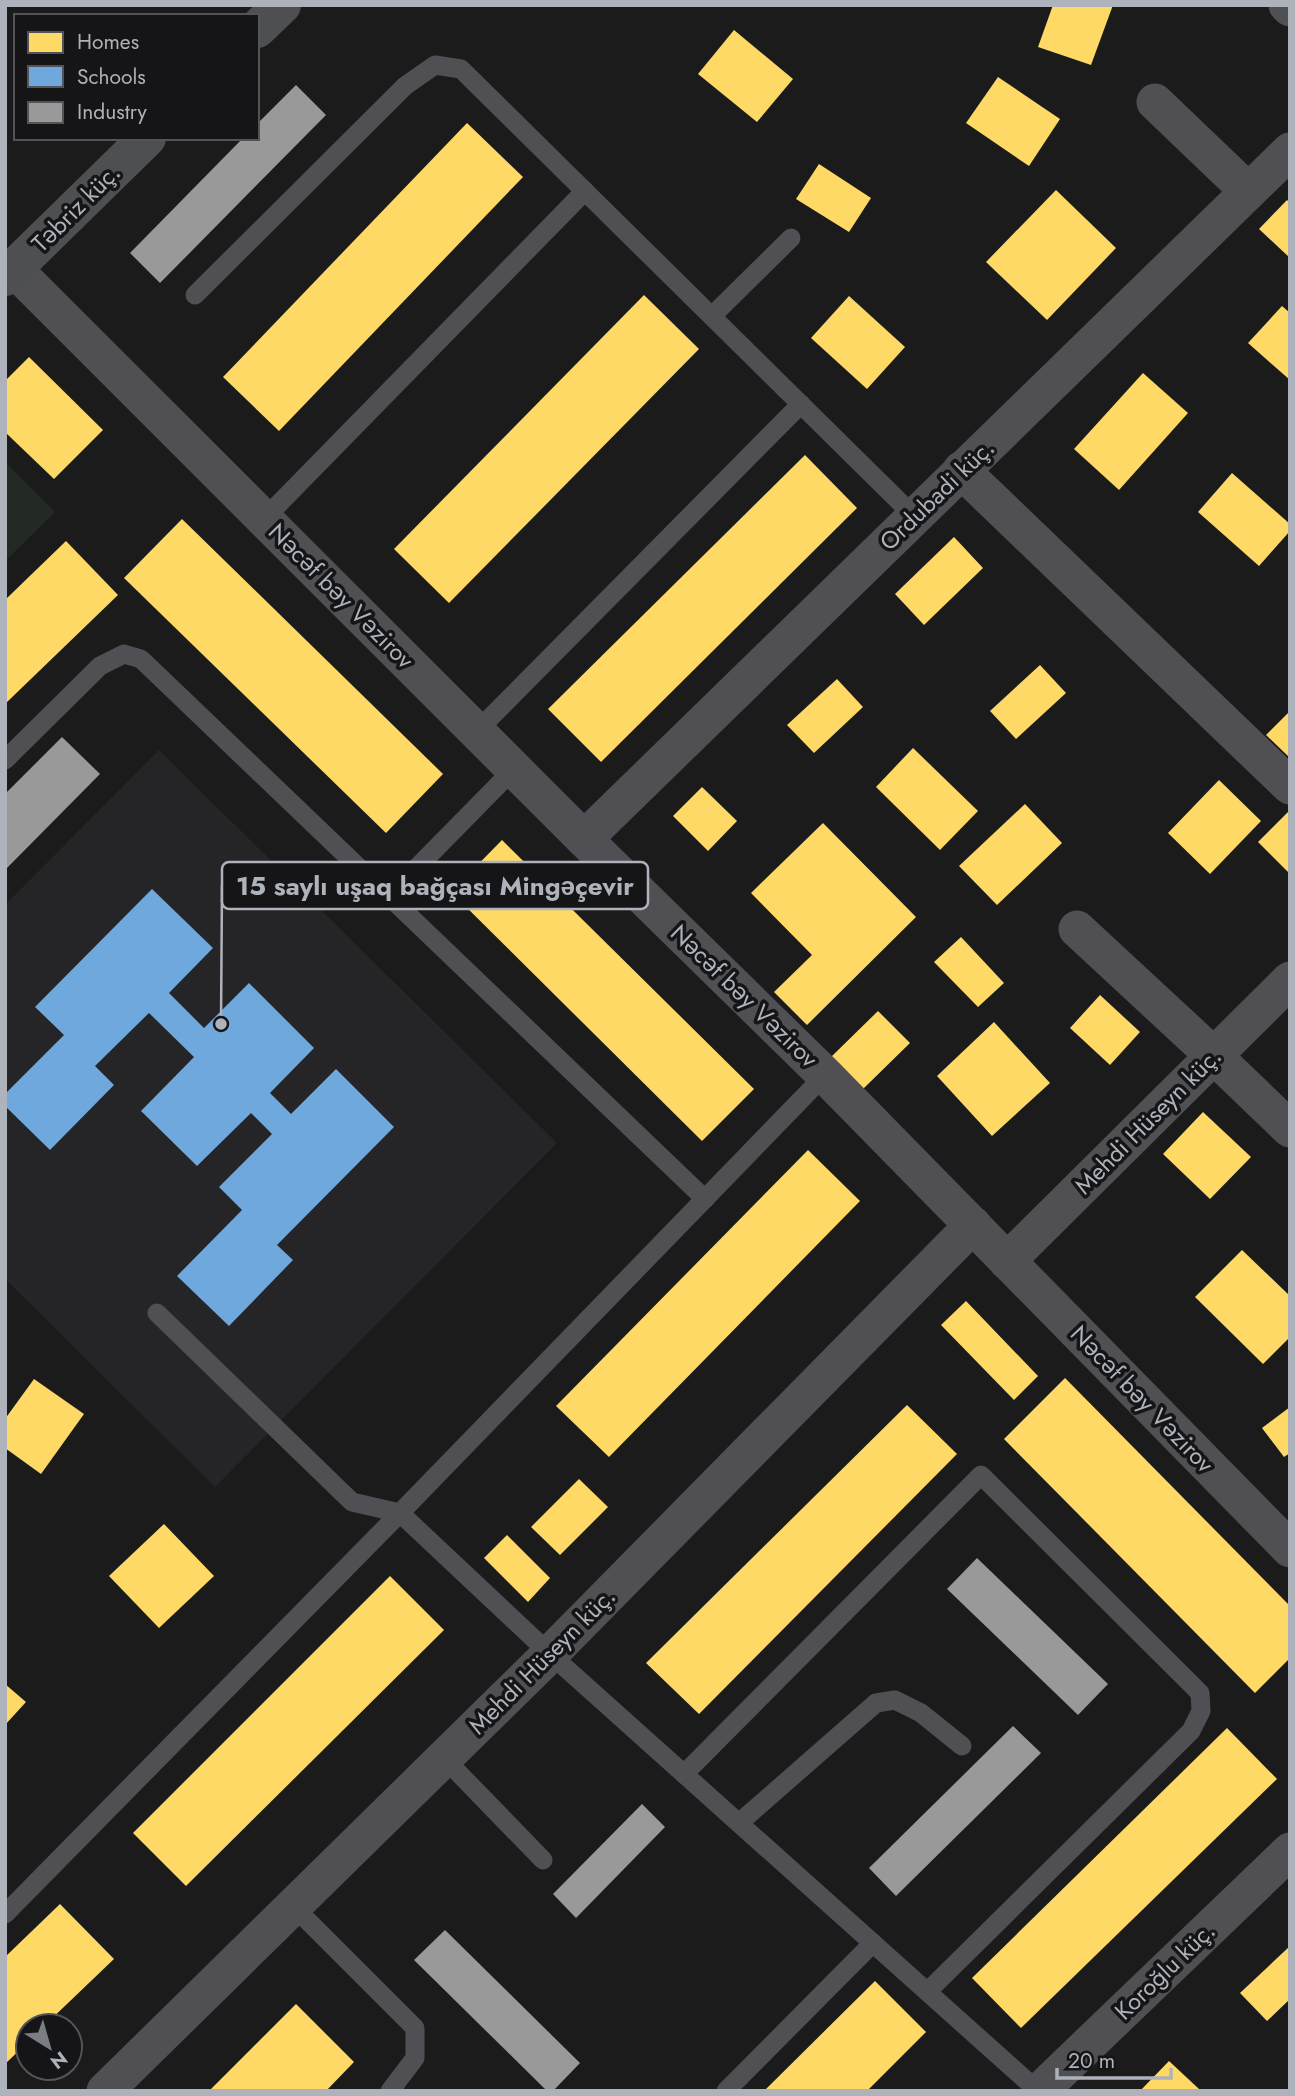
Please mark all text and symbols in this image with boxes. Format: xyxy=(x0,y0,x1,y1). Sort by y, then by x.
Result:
legend xyxy=(14,14,259,140)
text: Homes xyxy=(77,27,139,57)
text: Schools xyxy=(77,62,146,92)
text: Industry xyxy=(77,97,148,127)
street label: Təbriz küç. xyxy=(23,155,128,260)
street label: Ordubadi küç. xyxy=(871,431,1002,559)
street label: Nəcəf bəy Vəzirov xyxy=(261,515,422,677)
callout: 15 saylı uşaq bağçası Mingəçevir xyxy=(222,862,648,909)
text: 15 saylı uşaq bağçası Mingəçevir xyxy=(236,867,634,905)
street label: Nəcəf bəy Vəzirov xyxy=(663,916,826,1076)
street label: Mehdi Hüseyn küç. xyxy=(1066,1039,1229,1202)
street label: Nəcəf bəy Vəzirov xyxy=(1063,1317,1222,1481)
street label: Mehdi Hüseyn küç. xyxy=(460,1579,623,1742)
street label: Koroğlu küç. xyxy=(1107,1914,1223,2028)
north arrow xyxy=(14,2012,84,2082)
scale bar xyxy=(1057,2036,1171,2080)
text: N xyxy=(45,2045,73,2076)
text: 20 m xyxy=(1068,2046,1115,2076)

